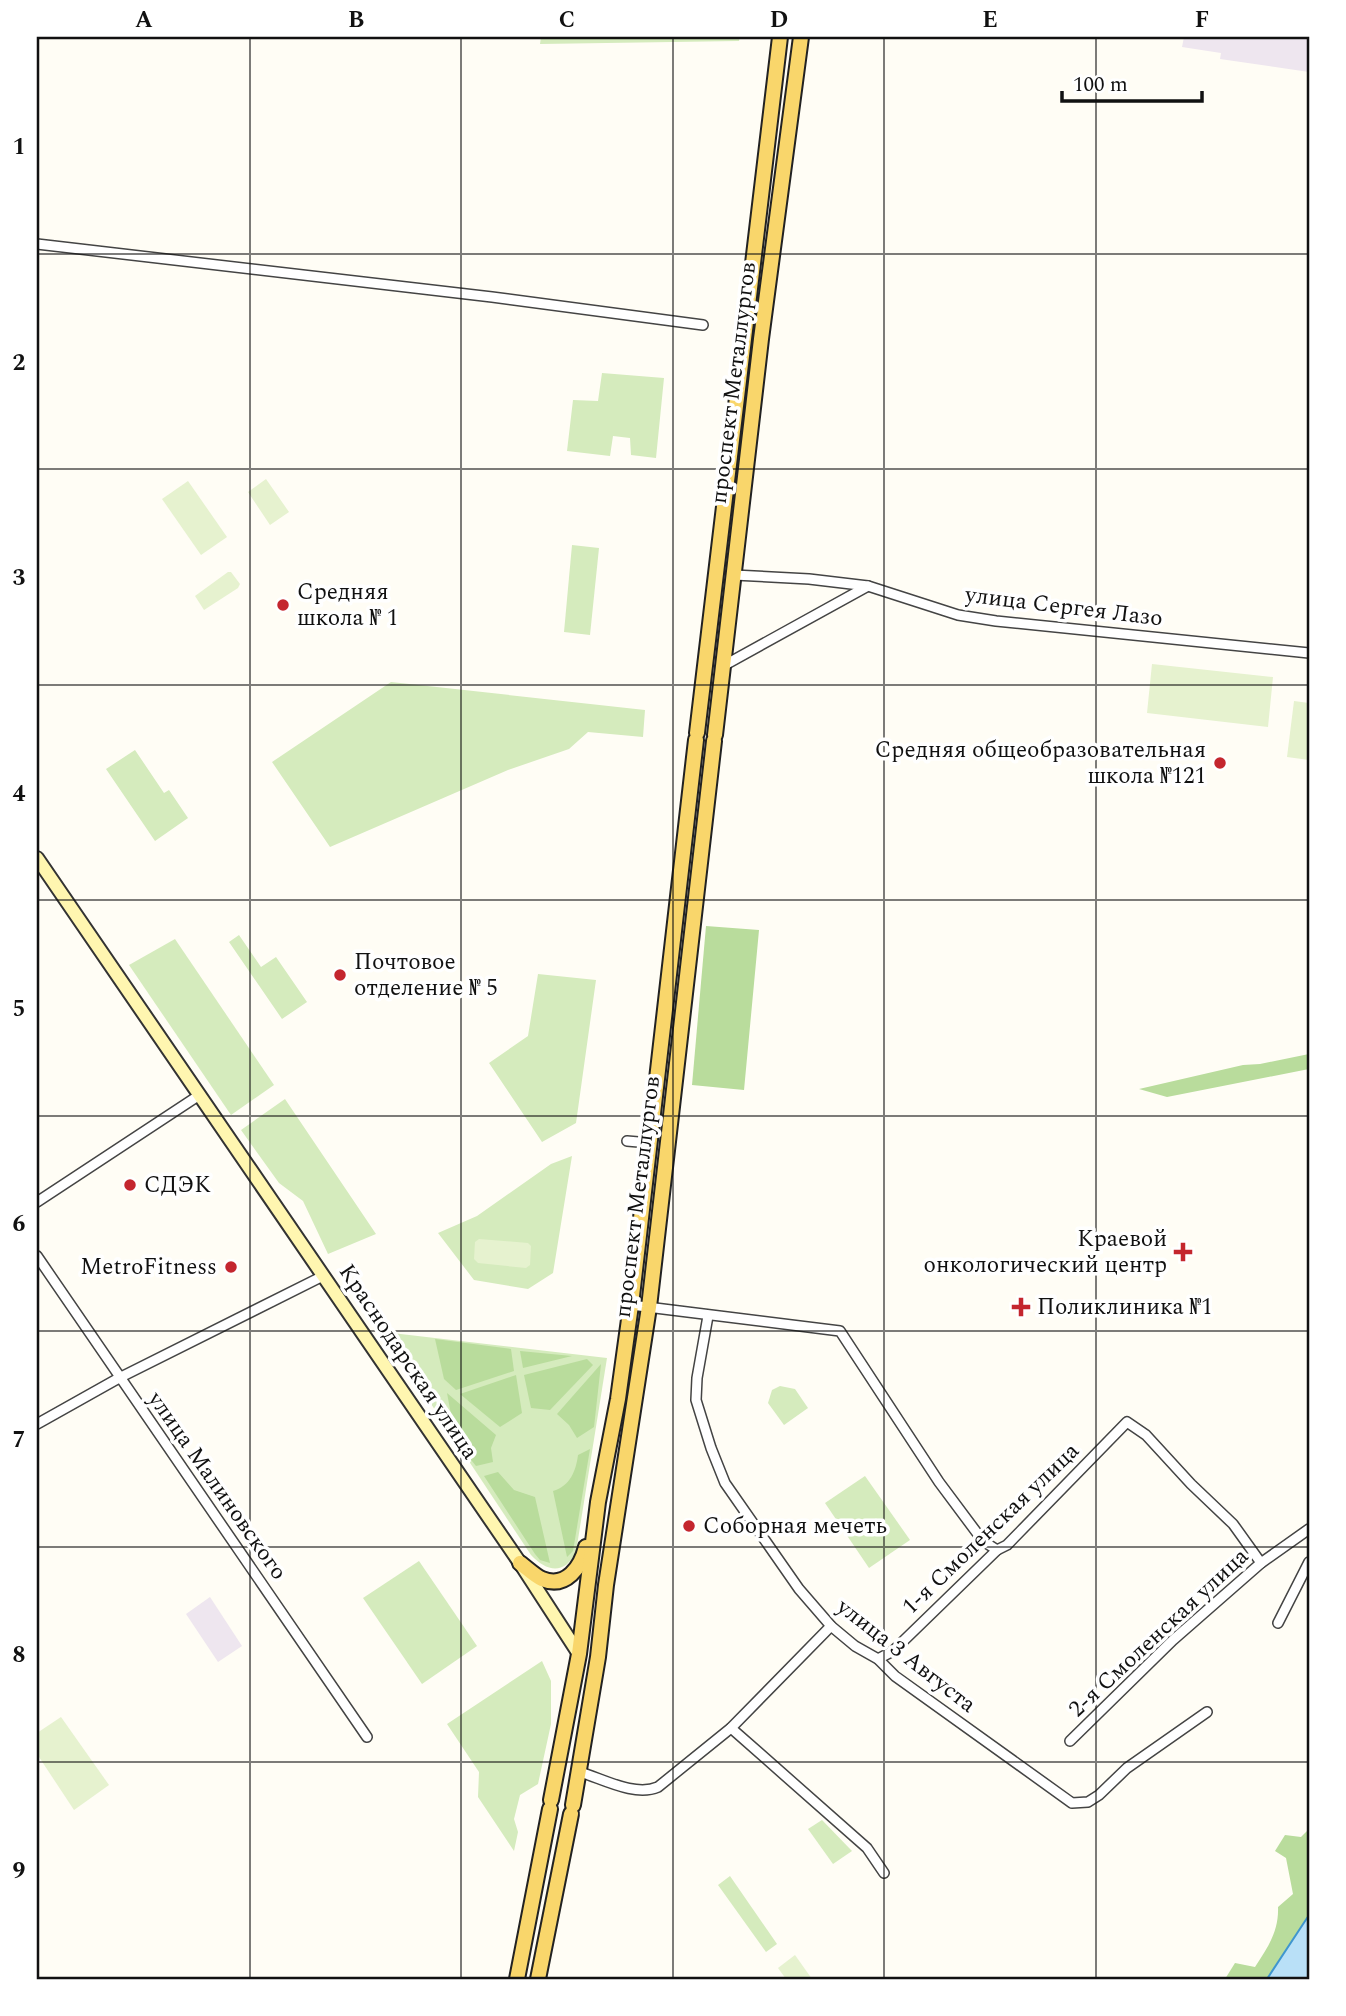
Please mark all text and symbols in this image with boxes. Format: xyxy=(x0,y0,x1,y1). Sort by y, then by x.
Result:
text: A xyxy=(135,3,153,38)
text: B xyxy=(348,3,364,38)
text: C xyxy=(559,3,575,38)
text: D xyxy=(770,3,788,38)
text: E xyxy=(982,3,998,38)
text: F xyxy=(1195,3,1209,38)
scale bar xyxy=(1062,60,1202,104)
text: 100 m xyxy=(1073,69,1128,101)
text: 1 xyxy=(13,130,25,165)
street label: проспект Металлургов xyxy=(702,260,766,506)
text: 2 xyxy=(13,346,26,381)
text: 3 xyxy=(13,561,26,596)
place label: Средняя школа № 1 xyxy=(297,575,398,636)
street label: улица Сергея Лазо xyxy=(962,577,1165,636)
marker: Средняя школа № 1 xyxy=(275,597,291,613)
place label: Средняя общеобразовательная школа №121 xyxy=(875,733,1206,794)
marker: Средняя общеобразовательная школа №121 xyxy=(1212,755,1228,771)
text: 4 xyxy=(13,777,26,812)
place label: Почтовое отделение № 5 xyxy=(354,945,498,1006)
marker: Почтовое отделение № 5 xyxy=(332,967,348,983)
text: 5 xyxy=(13,992,25,1027)
street label: проспект Металлургов xyxy=(606,1074,670,1320)
place label: СДЭК xyxy=(144,1168,211,1203)
marker: СДЭК xyxy=(122,1177,138,1193)
text: 6 xyxy=(13,1207,26,1242)
place label: Краевой онкологический центр xyxy=(924,1222,1167,1283)
marker: Краевой онкологический центр xyxy=(1173,1242,1193,1262)
place label: MetroFitness xyxy=(80,1250,217,1285)
street label: Краснодарская улица xyxy=(329,1257,487,1467)
marker: MetroFitness xyxy=(223,1259,239,1275)
place label: Поликлиника №1 xyxy=(1037,1290,1213,1325)
marker: Поликлиника №1 xyxy=(1011,1297,1031,1317)
street label: улица Малиновского xyxy=(138,1384,295,1588)
text: 7 xyxy=(13,1423,25,1458)
street label: 1-я Смоленская улица xyxy=(894,1435,1088,1623)
place label: Соборная мечеть xyxy=(703,1509,887,1544)
marker: Соборная мечеть xyxy=(681,1518,697,1534)
street label: 2-я Смоленская улица xyxy=(1061,1540,1257,1726)
street label: улица 3 Августа xyxy=(828,1590,983,1722)
text: 8 xyxy=(13,1638,25,1673)
text: 9 xyxy=(13,1854,26,1889)

